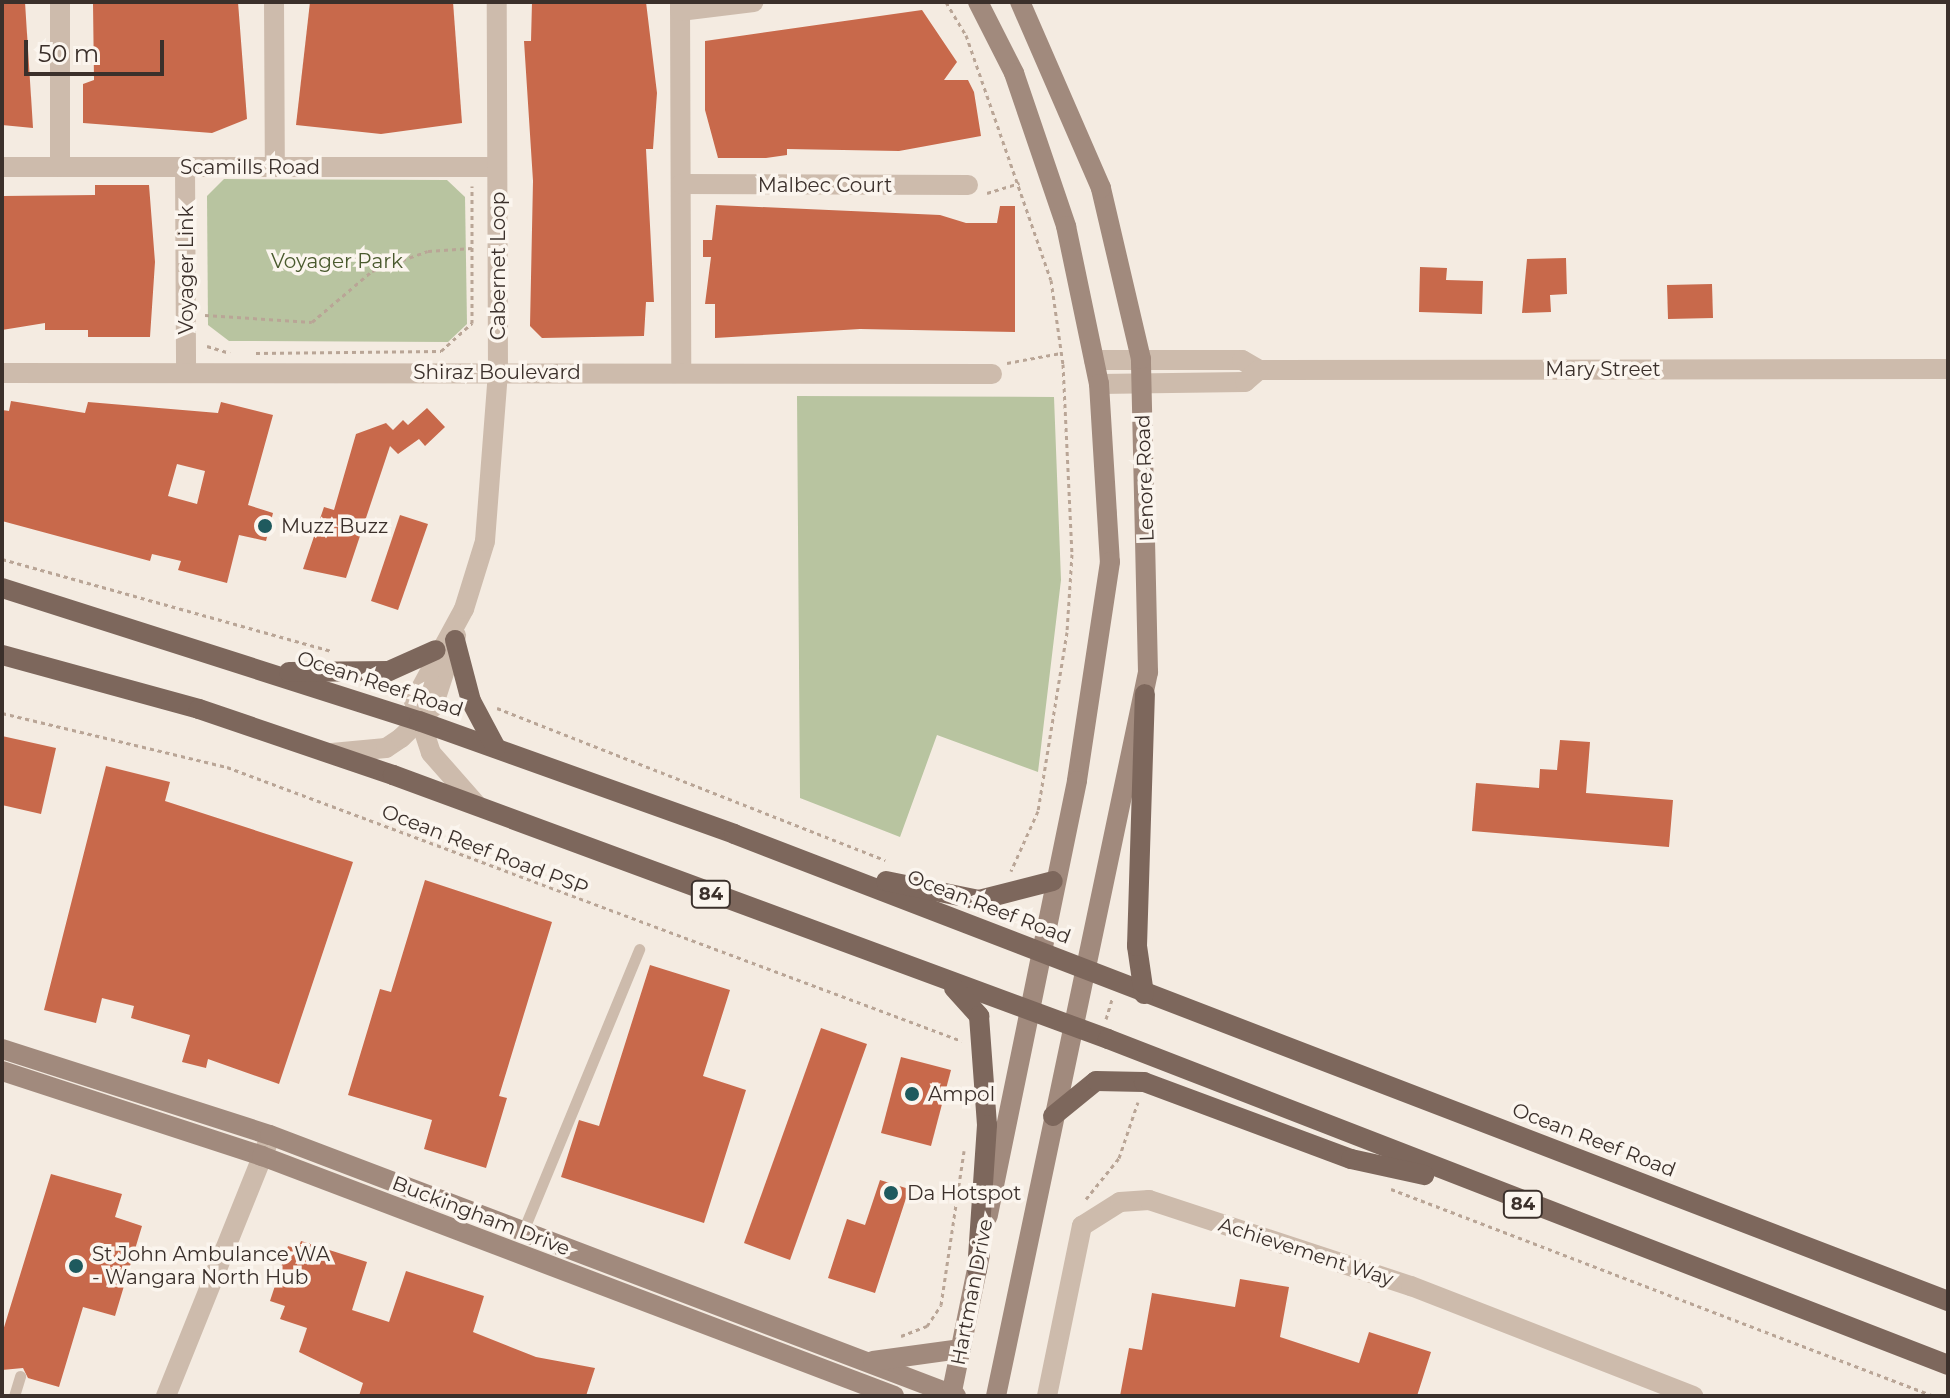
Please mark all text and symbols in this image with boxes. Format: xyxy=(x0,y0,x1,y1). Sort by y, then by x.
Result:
scale bar xyxy=(28,24,168,74)
text: 50 m xyxy=(38,39,99,68)
street label: Scamills Road xyxy=(180,155,320,179)
street label: Malbec Court xyxy=(758,173,892,197)
street label: Cabernet Loop xyxy=(486,192,510,340)
street label: Voyager Link xyxy=(174,205,198,335)
park label: Voyager Park xyxy=(271,249,403,273)
street label: Mary Street xyxy=(1545,357,1661,381)
street label: Shiraz Boulevard xyxy=(413,360,581,384)
street label: Lenore Road xyxy=(1131,414,1159,542)
place label: Muzz Buzz xyxy=(281,514,388,538)
marker: Muzz Buzz xyxy=(256,517,274,535)
street label: Ocean Reef Road xyxy=(294,646,466,722)
street label: Ocean Reef Road PSP xyxy=(378,799,592,901)
street label: Ocean Reef Road xyxy=(904,865,1074,949)
road number: 84 xyxy=(689,880,733,908)
place label: Ampol xyxy=(928,1082,995,1106)
marker: Ampol xyxy=(903,1085,921,1103)
street label: Ocean Reef Road xyxy=(1509,1098,1679,1182)
street label: Buckingham Drive xyxy=(389,1171,573,1261)
place label: Da Hotspot xyxy=(907,1181,1021,1205)
marker: Da Hotspot xyxy=(882,1184,900,1202)
road number: 84 xyxy=(1501,1190,1545,1218)
street label: Achievement Way xyxy=(1216,1212,1396,1292)
street label: Hartman Drive xyxy=(946,1217,998,1367)
place label: St John Ambulance WA - Wangara North Hub xyxy=(92,1242,330,1289)
marker: St John Ambulance WA - Wangara North Hub xyxy=(67,1257,85,1275)

